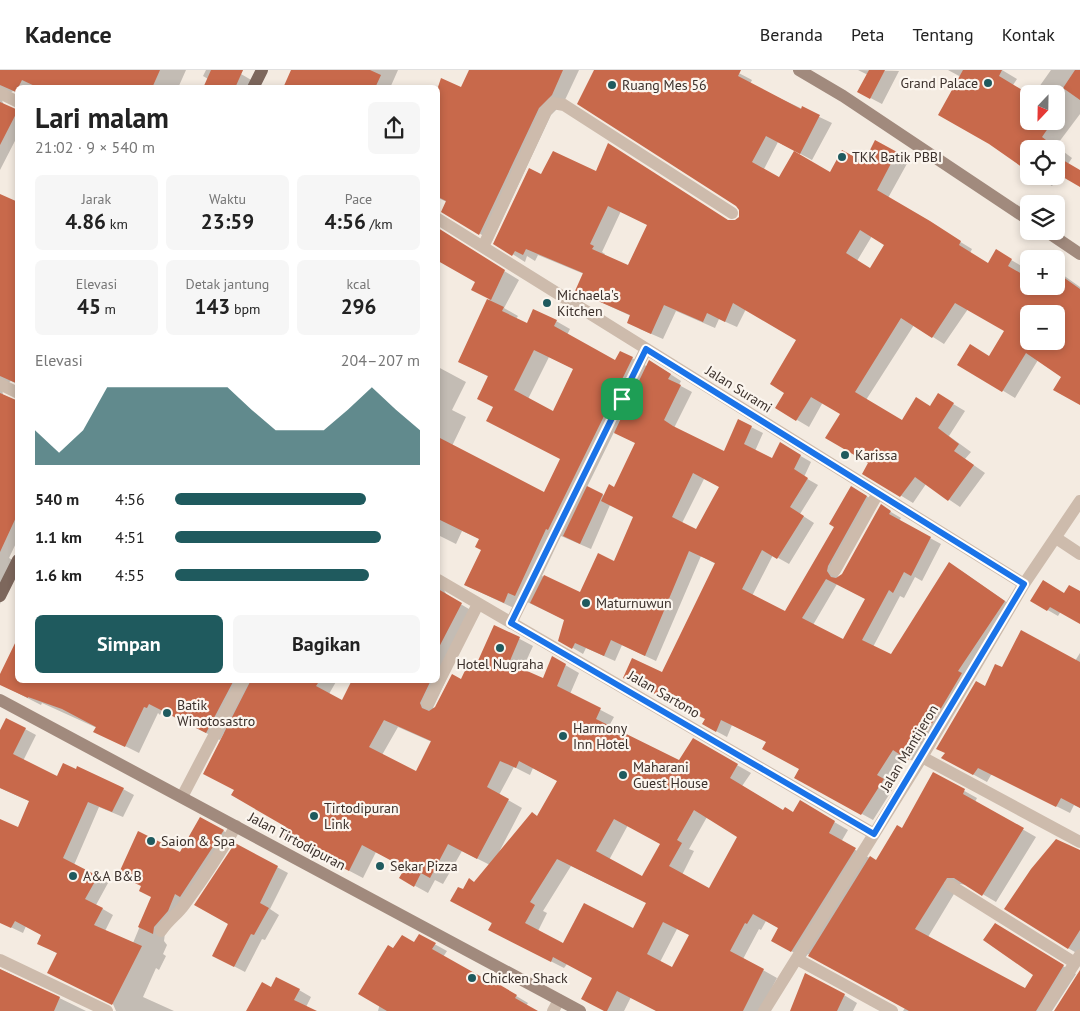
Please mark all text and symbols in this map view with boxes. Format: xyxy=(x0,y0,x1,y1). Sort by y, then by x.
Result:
text: Kadence xyxy=(25,19,112,50)
text: Beranda xyxy=(760,23,823,46)
text: Peta xyxy=(851,23,885,46)
text: Tentang xyxy=(913,23,974,46)
text: Kontak xyxy=(1002,23,1055,46)
place label: Grand Palace xyxy=(900,74,978,92)
place label: Ruang Mes 56 xyxy=(622,76,707,94)
marker: Grand Palace xyxy=(982,77,994,89)
marker: Ruang Mes 56 xyxy=(606,79,618,91)
north arrow xyxy=(1020,85,1065,130)
map controls xyxy=(1020,85,1065,350)
text: Lari malam xyxy=(35,99,169,136)
button: share xyxy=(368,102,420,154)
text: 21:02 · 9 × 540 m xyxy=(35,137,155,157)
button: locate xyxy=(1020,140,1065,185)
place label: TKK Batik PBBI xyxy=(852,148,942,166)
marker: TKK Batik PBBI xyxy=(836,151,848,163)
text: Jarak xyxy=(82,190,111,208)
text: Waktu xyxy=(209,190,246,208)
text: Pace xyxy=(345,190,372,208)
button: layers xyxy=(1020,195,1065,240)
text: 4.86 xyxy=(65,208,106,235)
text: 23:59 xyxy=(201,208,254,235)
text: 4:56 xyxy=(324,208,366,235)
text: km xyxy=(106,215,128,233)
text: /km xyxy=(366,215,393,233)
button: + xyxy=(1020,250,1065,295)
text: Elevasi xyxy=(76,275,117,293)
text: Detak jantung xyxy=(186,275,269,293)
text: kcal xyxy=(347,275,370,293)
place label: Michaela's Kitchen xyxy=(557,286,619,320)
text: 45 xyxy=(77,293,101,320)
text: 143 xyxy=(195,293,230,320)
text: 296 xyxy=(341,293,376,320)
marker: Michaela's Kitchen xyxy=(541,297,553,309)
text: m xyxy=(101,300,116,318)
text: bpm xyxy=(230,300,260,318)
button: − xyxy=(1020,305,1065,350)
text: Elevasi xyxy=(35,350,83,370)
text: 204–207 m xyxy=(341,350,420,370)
street label: Jalan Surami xyxy=(701,361,776,417)
pin xyxy=(601,378,643,420)
icon: arrive xyxy=(608,385,636,413)
place label: Karissa xyxy=(855,446,897,464)
marker: Karissa xyxy=(839,449,851,461)
text: 540 m xyxy=(35,489,79,509)
text: 4:56 xyxy=(115,489,145,509)
text: 1.1 km xyxy=(35,527,82,547)
text: 4:51 xyxy=(115,527,145,547)
text: 1.6 km xyxy=(35,565,82,585)
text: 4:55 xyxy=(115,565,145,585)
place label: Maturnuwun xyxy=(596,594,672,612)
marker: Maturnuwun xyxy=(580,597,592,609)
button: Simpan xyxy=(35,615,223,673)
button: Bagikan xyxy=(233,615,420,673)
marker: Hotel Nugraha xyxy=(494,642,506,654)
place label: Hotel Nugraha xyxy=(456,655,544,673)
street label: Jalan Sartono xyxy=(624,666,703,722)
place label: Batik Winotosastro xyxy=(177,696,255,730)
street label: Jalan Mantijeron xyxy=(875,701,942,796)
marker: Batik Winotosastro xyxy=(161,707,173,719)
place label: Harmony Inn Hotel xyxy=(573,719,629,753)
marker: Harmony Inn Hotel xyxy=(557,730,569,742)
place label: Maharani Guest House xyxy=(633,758,708,792)
marker: Maharani Guest House xyxy=(617,769,629,781)
place label: Tirtodipuran Link xyxy=(324,799,399,833)
street label: Jalan Tirtodipuran xyxy=(244,807,349,874)
marker: Tirtodipuran Link xyxy=(308,810,320,822)
place label: Saion & Spa xyxy=(161,832,235,850)
marker: Saion & Spa xyxy=(145,835,157,847)
place label: Sekar Pizza xyxy=(390,857,458,875)
marker: Sekar Pizza xyxy=(374,860,386,872)
place label: A&A B&B xyxy=(83,867,142,885)
marker: A&A B&B xyxy=(67,870,79,882)
place label: Chicken Shack xyxy=(482,969,568,987)
marker: Chicken Shack xyxy=(466,972,478,984)

